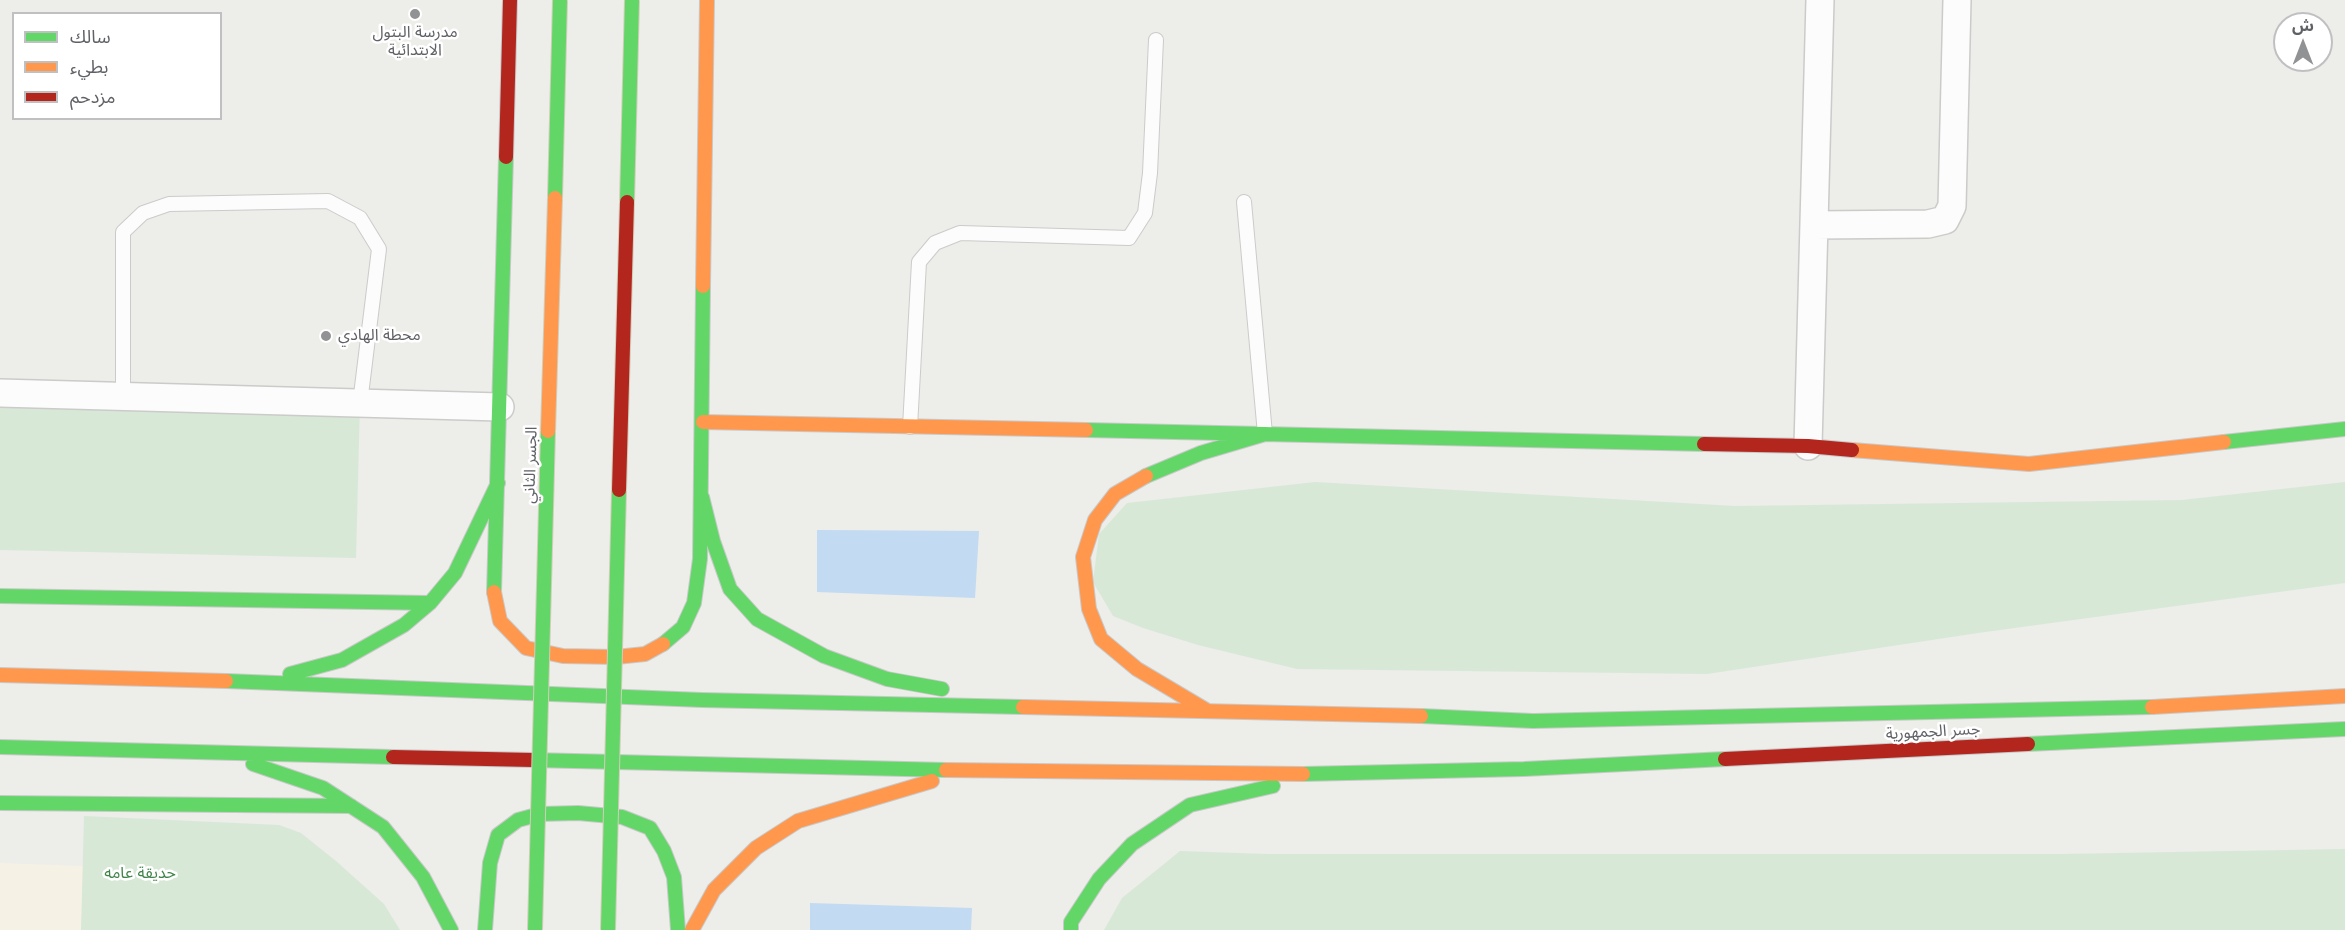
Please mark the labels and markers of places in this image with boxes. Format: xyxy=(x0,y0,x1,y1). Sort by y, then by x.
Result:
marker: مدرسة البتول الابتدائية xyxy=(408,7,422,21)
place label: مدرسة البتول الابتدائية xyxy=(372,23,458,61)
place label: محطة الهادي xyxy=(338,326,421,346)
marker: محطة الهادي xyxy=(319,329,333,343)

